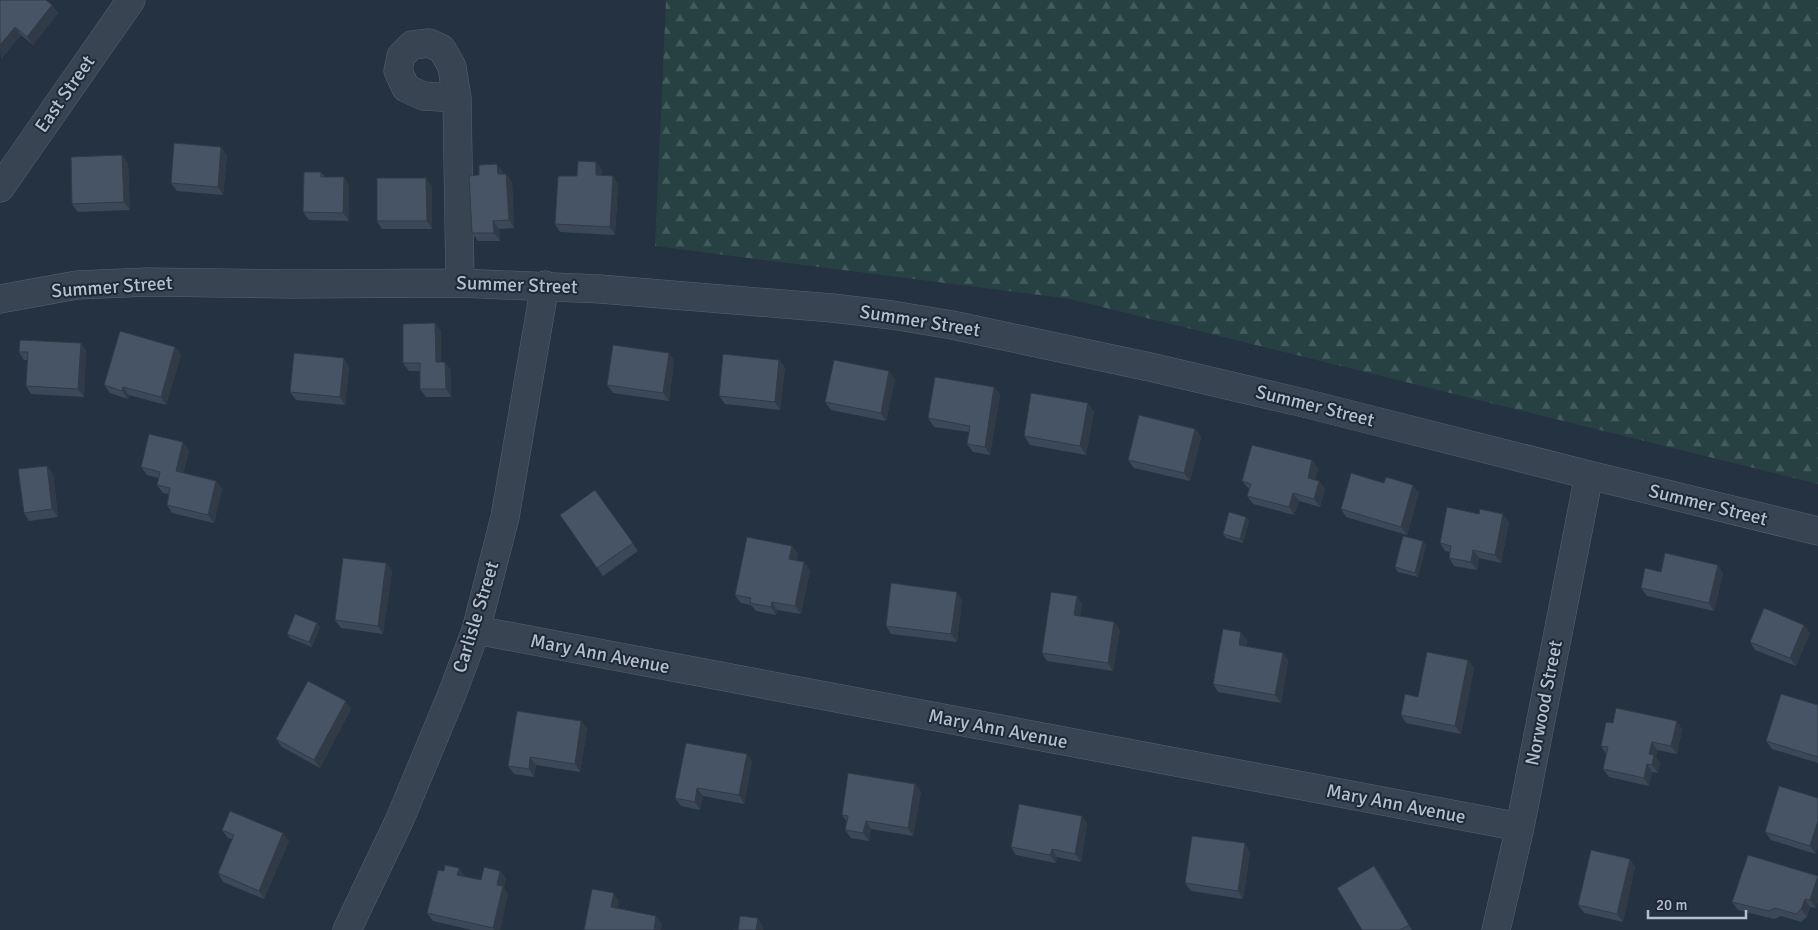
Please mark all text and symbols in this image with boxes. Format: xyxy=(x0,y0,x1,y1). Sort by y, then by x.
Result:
street label: East Street xyxy=(30,50,101,137)
street label: Summer Street xyxy=(51,271,174,303)
street label: Summer Street xyxy=(456,271,578,299)
street label: Summer Street xyxy=(858,300,982,342)
street label: Summer Street xyxy=(1253,380,1377,432)
street label: Summer Street xyxy=(1646,479,1770,531)
street label: Carlisle Street xyxy=(448,558,504,676)
street label: Mary Ann Avenue xyxy=(528,629,672,679)
street label: Norwood Street xyxy=(1520,638,1568,768)
street label: Mary Ann Avenue xyxy=(926,704,1070,754)
street label: Mary Ann Avenue xyxy=(1324,779,1468,829)
scale bar xyxy=(1648,888,1746,920)
text: 20 m xyxy=(1656,896,1687,914)

